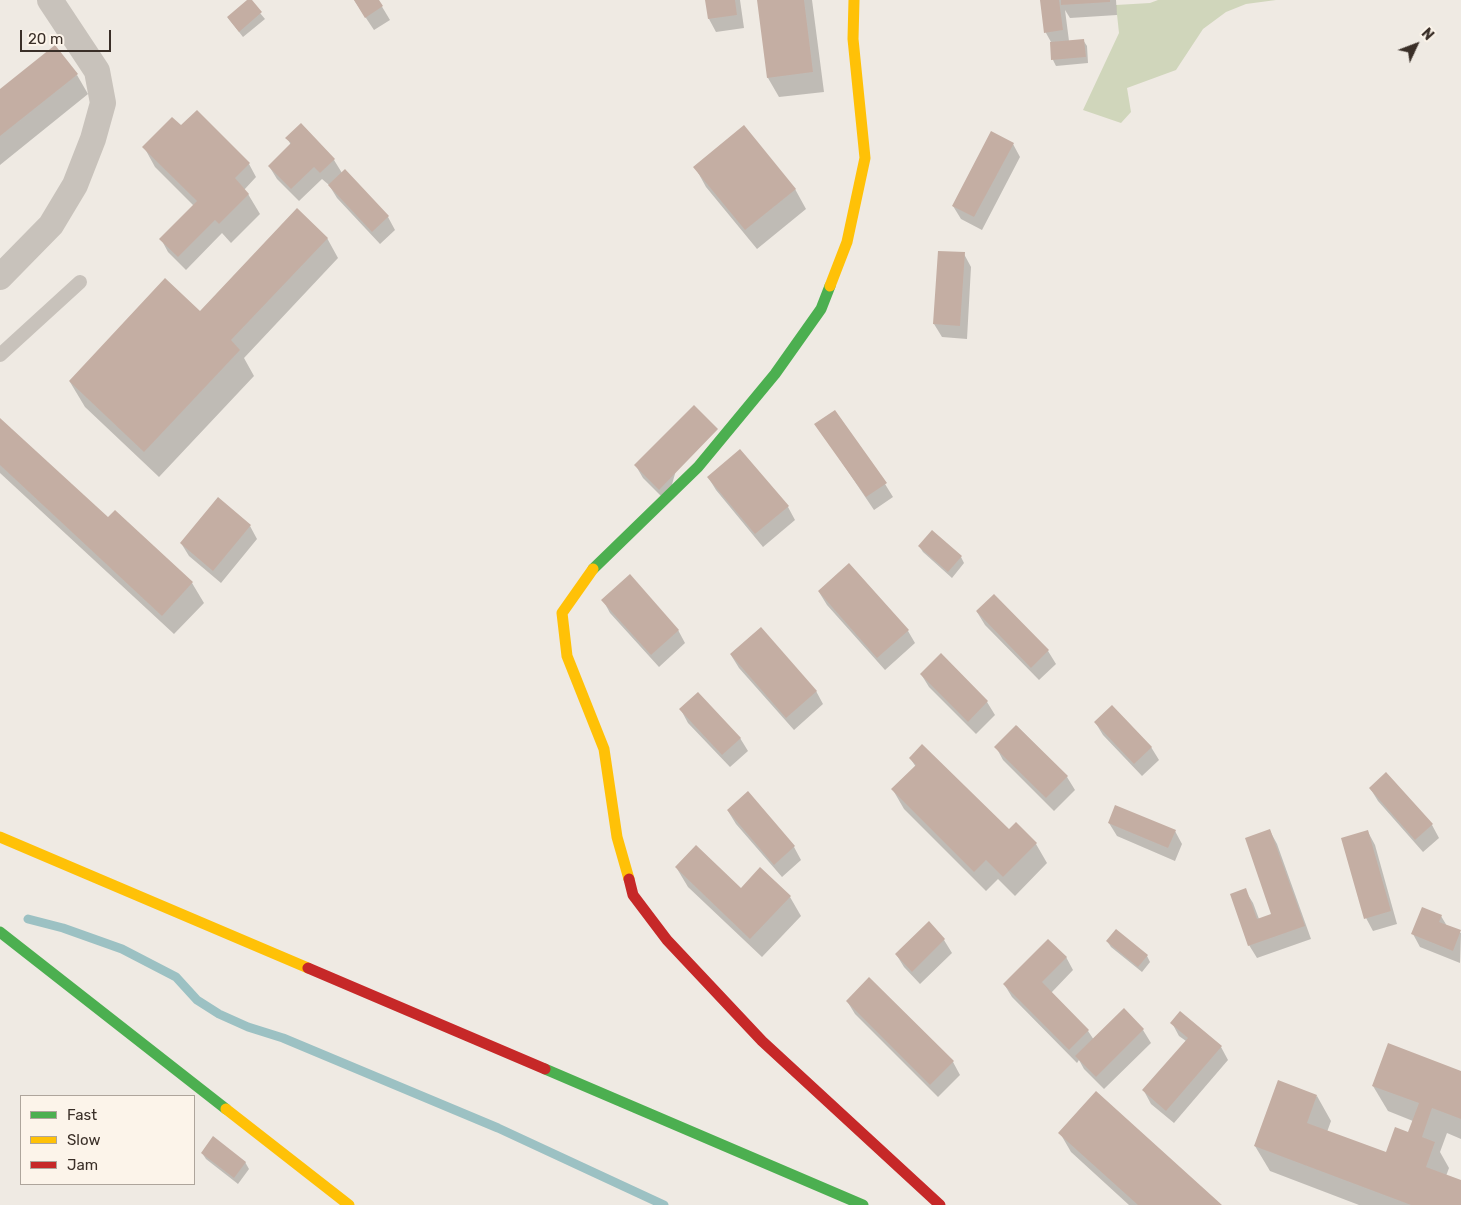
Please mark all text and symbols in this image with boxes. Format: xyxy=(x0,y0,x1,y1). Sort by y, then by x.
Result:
scale bar xyxy=(22,20,114,52)
north arrow xyxy=(1391,20,1441,70)
text: N xyxy=(1418,25,1437,44)
text: 20 m xyxy=(28,30,63,48)
legend xyxy=(20,1095,195,1185)
text: Fast xyxy=(67,1106,97,1124)
text: Slow xyxy=(67,1131,100,1149)
text: Jam xyxy=(67,1156,98,1174)

